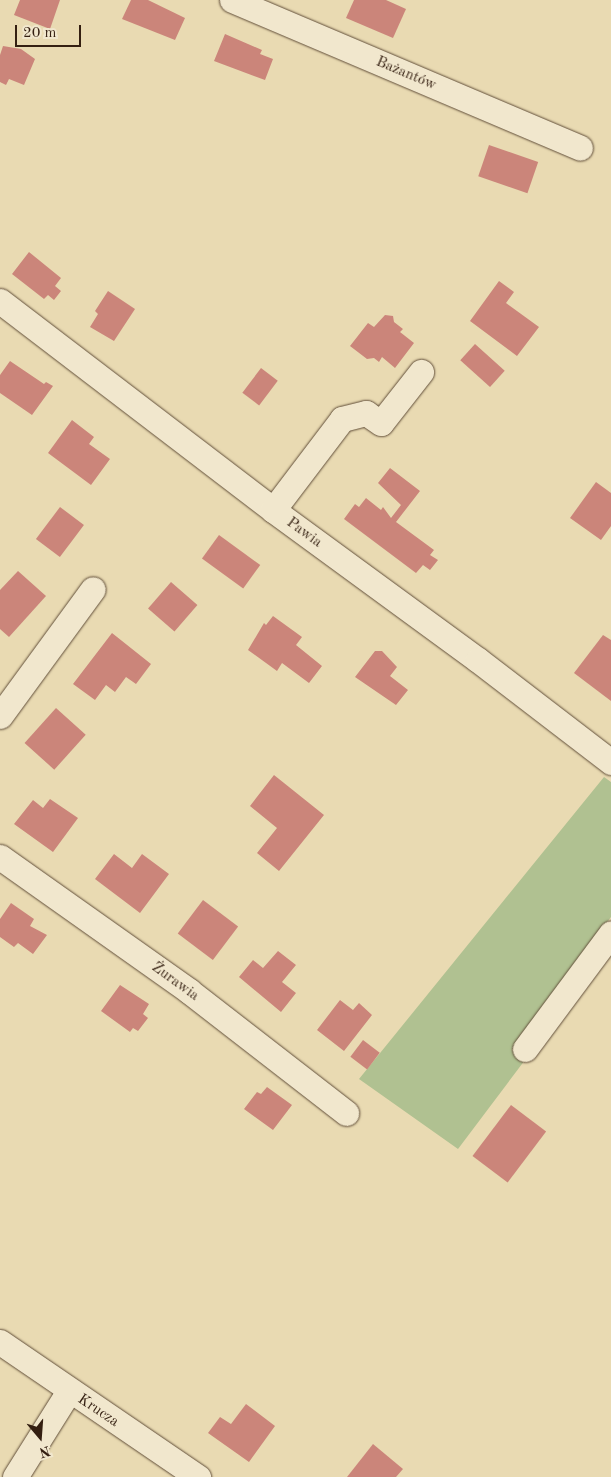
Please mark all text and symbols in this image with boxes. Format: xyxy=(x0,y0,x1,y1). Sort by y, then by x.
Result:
scale bar xyxy=(18,15,84,47)
text: 20 m xyxy=(23,26,57,41)
street label: Bażantów xyxy=(373,53,439,95)
street label: Pawia xyxy=(283,514,325,552)
street label: Żurawia xyxy=(148,959,202,1005)
street label: Krucza xyxy=(74,1391,122,1431)
north arrow xyxy=(15,1412,65,1462)
text: N xyxy=(37,1443,52,1460)

